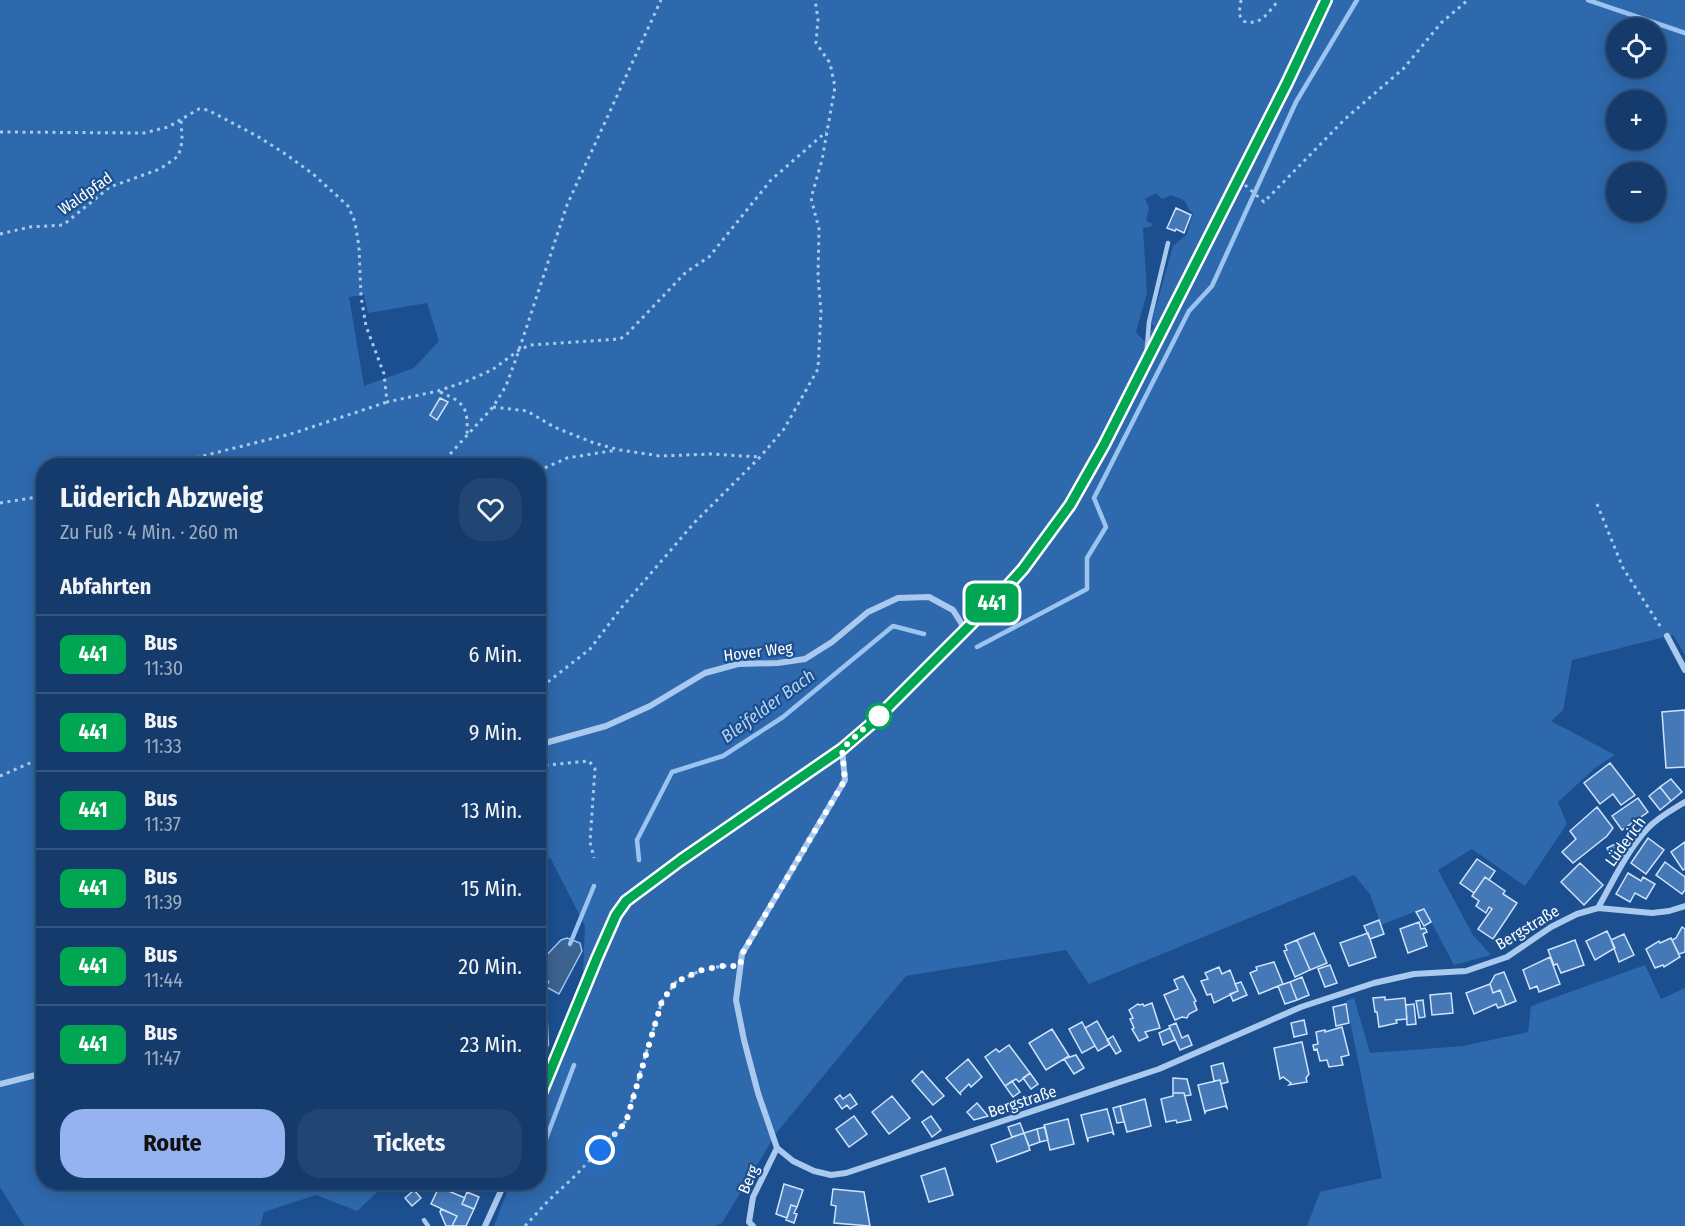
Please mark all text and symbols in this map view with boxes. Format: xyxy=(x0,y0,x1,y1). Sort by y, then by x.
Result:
map controls xyxy=(1606,18,1666,222)
button: locate xyxy=(1606,18,1666,78)
button: + xyxy=(1606,90,1666,150)
button: − xyxy=(1606,162,1666,222)
street label: Waldpfad xyxy=(55,168,116,219)
button: heart xyxy=(459,478,522,541)
text: Lüderich Abzweig xyxy=(60,481,263,514)
text: Zu Fuß · 4 Min. · 260 m xyxy=(60,520,238,544)
text: Abfahrten xyxy=(60,573,151,600)
line badge: 441 xyxy=(958,584,1026,622)
text: 441 xyxy=(977,590,1007,616)
text: Bus xyxy=(144,629,177,656)
street label: Hover Weg xyxy=(722,638,794,665)
text: 441 xyxy=(78,641,108,667)
text: 6 Min. xyxy=(468,641,522,668)
text: 11:30 xyxy=(144,656,183,680)
water label: Bleifelder Bach xyxy=(717,665,819,747)
unlabelled marker xyxy=(866,703,892,729)
text: Bus xyxy=(144,707,177,734)
text: 441 xyxy=(78,719,108,745)
text: 9 Min. xyxy=(469,719,522,746)
text: 11:33 xyxy=(144,734,182,758)
text: Bus xyxy=(144,785,177,812)
text: 441 xyxy=(78,797,108,823)
text: 13 Min. xyxy=(461,797,522,824)
text: 11:37 xyxy=(144,812,181,836)
street label: Lüderich xyxy=(1601,813,1650,870)
text: Bus xyxy=(144,863,177,890)
text: 441 xyxy=(78,875,108,901)
text: 15 Min. xyxy=(461,875,522,902)
text: 11:39 xyxy=(144,890,182,914)
street label: Bergstraße xyxy=(1492,901,1563,954)
text: Bus xyxy=(144,941,177,968)
text: 441 xyxy=(78,953,108,979)
text: 20 Min. xyxy=(458,953,522,980)
text: 11:44 xyxy=(144,968,183,992)
text: Bus xyxy=(144,1019,177,1046)
text: 441 xyxy=(78,1031,108,1057)
text: 23 Min. xyxy=(460,1031,522,1058)
text: 11:47 xyxy=(144,1046,181,1070)
street label: Bergstraße xyxy=(986,1081,1059,1121)
button: Route xyxy=(60,1109,285,1178)
button: Tickets xyxy=(297,1109,522,1178)
your location xyxy=(585,1135,615,1165)
street label: Berg xyxy=(734,1161,763,1197)

